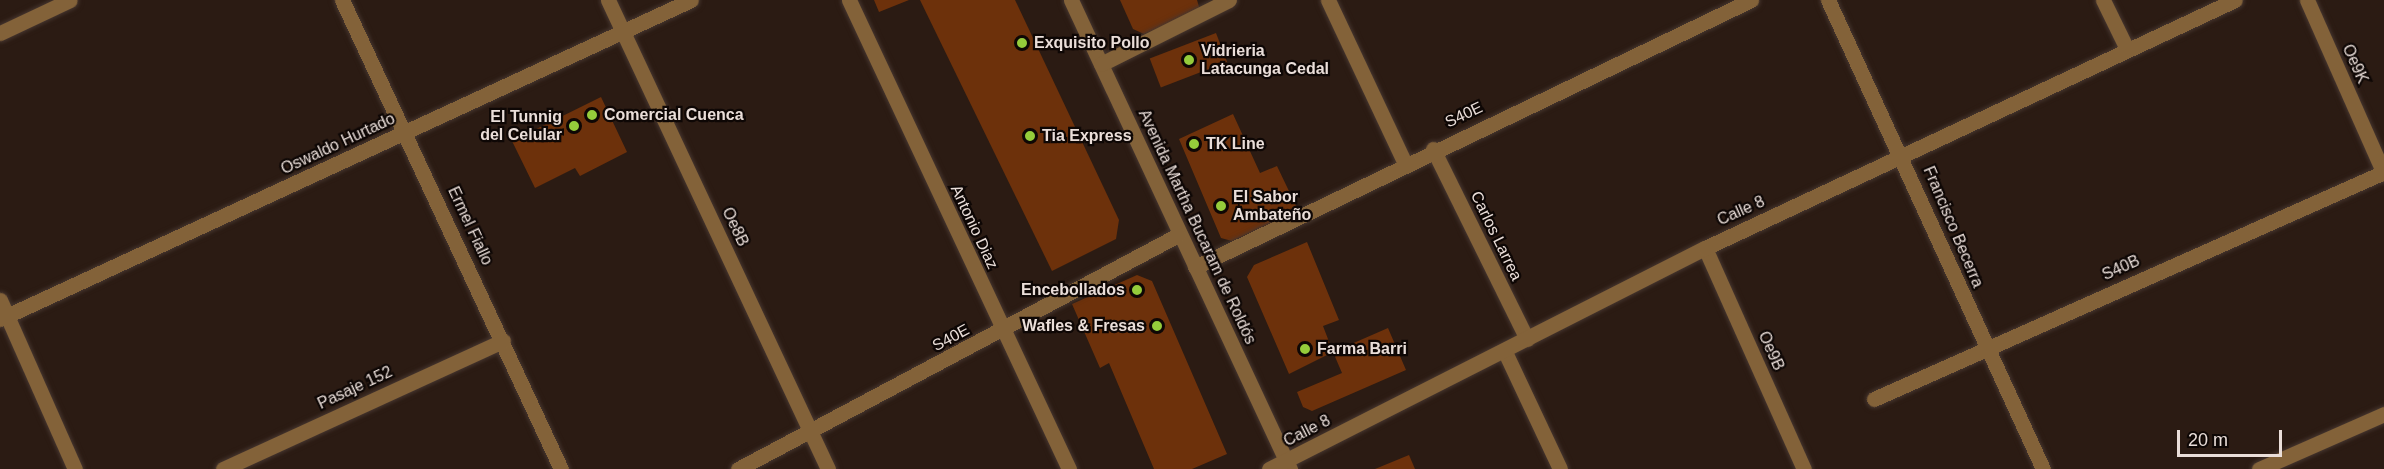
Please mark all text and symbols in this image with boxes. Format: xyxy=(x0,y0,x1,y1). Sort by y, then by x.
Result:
place label: Exquisito Pollo xyxy=(1034,33,1150,53)
marker: Exquisito Pollo xyxy=(1015,36,1029,50)
place label: Vidrieria Latacunga Cedal xyxy=(1201,41,1329,79)
street label: Oe9K xyxy=(2338,41,2372,87)
marker: Vidrieria Latacunga Cedal xyxy=(1182,53,1196,67)
street label: S40E xyxy=(1442,98,1486,132)
place label: Comercial Cuenca xyxy=(604,105,744,125)
place label: El Tunnig del Celular xyxy=(480,107,562,145)
street label: Avenida Martha Bucaram de Roldós xyxy=(1134,107,1260,347)
marker: Comercial Cuenca xyxy=(585,108,599,122)
street label: Oswaldo Hurtado xyxy=(278,109,398,179)
marker: El Tunnig del Celular xyxy=(567,119,581,133)
place label: Tia Express xyxy=(1042,126,1132,146)
marker: Tia Express xyxy=(1023,129,1037,143)
place label: TK Line xyxy=(1206,134,1265,154)
marker: TK Line xyxy=(1187,137,1201,151)
street label: Francisco Becerra xyxy=(1919,163,1987,291)
street label: Antonio Diaz xyxy=(946,182,1002,272)
street label: Ermel Fiallo xyxy=(443,184,497,268)
place label: El Sabor Ambateño xyxy=(1233,187,1311,225)
street label: Carlos Larrea xyxy=(1466,188,1526,284)
street label: Calle 8 xyxy=(1714,192,1768,230)
marker: El Sabor Ambateño xyxy=(1214,199,1228,213)
street label: Oe8B xyxy=(718,204,752,250)
street label: S40B xyxy=(2099,251,2143,285)
place label: Encebollados xyxy=(1021,280,1125,300)
marker: Encebollados xyxy=(1130,283,1144,297)
place label: Wafles & Fresas xyxy=(1022,316,1145,336)
marker: Wafles & Fresas xyxy=(1150,319,1164,333)
street label: S40E xyxy=(929,320,973,356)
street label: Oe9B xyxy=(1754,328,1788,374)
place label: Farma Barri xyxy=(1317,339,1407,359)
marker: Farma Barri xyxy=(1298,342,1312,356)
street label: Pasaje 152 xyxy=(315,362,395,414)
street label: Calle 8 xyxy=(1280,411,1334,451)
scale bar xyxy=(2180,418,2285,456)
text: 20 m xyxy=(2188,430,2228,450)

